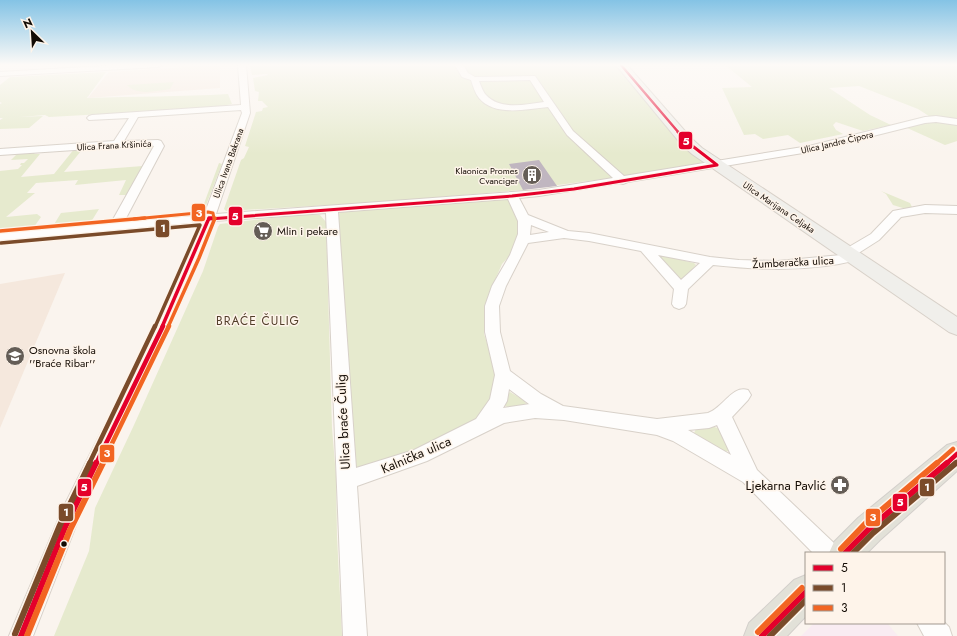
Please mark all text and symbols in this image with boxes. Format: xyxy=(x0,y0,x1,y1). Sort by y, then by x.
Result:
north arrow xyxy=(12,12,52,52)
text: N xyxy=(20,14,35,32)
street label: Ulica Ivana Bakrana xyxy=(209,126,247,200)
street label: Ulica Jandre Čipora xyxy=(799,127,875,157)
line badge: 5 xyxy=(678,131,693,150)
text: 5 xyxy=(682,133,690,149)
street label: Ulica Frana Kršinića xyxy=(76,137,152,153)
place label: Klaonica Promes Cvanciger xyxy=(455,164,519,187)
building icon: Klaonica Promes Cvanciger xyxy=(521,164,543,186)
street label: Ulica Marijana Celjaka xyxy=(740,178,818,236)
line badge: 3 xyxy=(191,203,206,222)
text: 3 xyxy=(196,205,203,221)
line badge: 5 xyxy=(228,206,243,226)
text: 5 xyxy=(231,208,239,224)
line badge: 1 xyxy=(155,219,170,238)
text: 1 xyxy=(160,220,166,236)
supermarket icon: Mlin i pekare xyxy=(252,220,274,242)
place label: Mlin i pekare xyxy=(277,223,338,239)
street label: Žumberačka ulica xyxy=(752,252,834,272)
district label: BRAĆE ČULIG xyxy=(216,312,300,330)
place label: Osnovna škola ''Braće Ribar'' xyxy=(29,342,96,371)
school or university icon: Osnovna škola ''Braće Ribar'' xyxy=(4,345,26,367)
street label: Ulica braće Čulig xyxy=(331,374,355,470)
street label: Kalnička ulica xyxy=(378,432,454,478)
line badge: 3 xyxy=(99,444,115,463)
text: 3 xyxy=(104,445,111,461)
pharmacy icon: Ljekarna Pavlić xyxy=(829,474,851,496)
place label: Ljekarna Pavlić xyxy=(746,476,826,495)
line badge: 5 xyxy=(77,478,92,497)
line badge: 1 xyxy=(919,478,935,497)
text: 5 xyxy=(80,479,88,495)
text: 1 xyxy=(924,479,930,495)
line badge: 5 xyxy=(892,493,908,512)
text: 5 xyxy=(896,494,904,510)
line badge: 1 xyxy=(58,503,74,522)
text: 1 xyxy=(63,504,69,520)
line badge: 3 xyxy=(865,508,881,527)
text: 3 xyxy=(870,509,877,525)
unlabelled marker xyxy=(59,539,69,549)
legend xyxy=(805,552,945,624)
text: 5 xyxy=(841,559,848,577)
text: 1 xyxy=(841,579,846,597)
text: 3 xyxy=(841,599,848,617)

